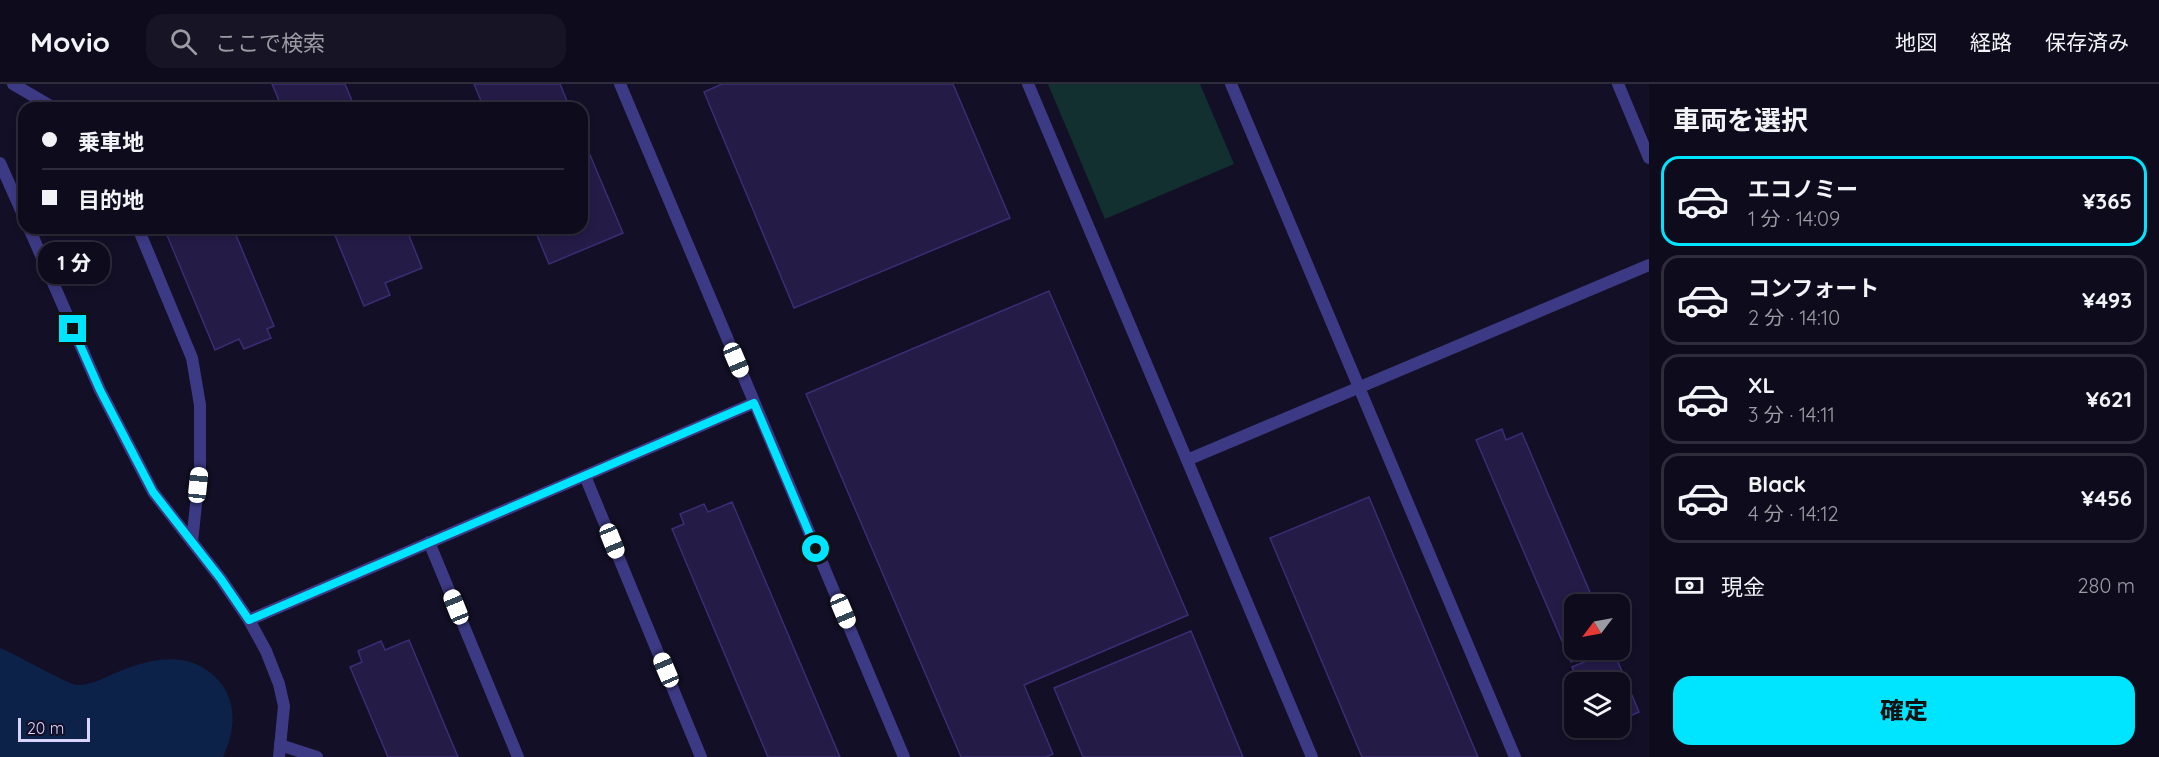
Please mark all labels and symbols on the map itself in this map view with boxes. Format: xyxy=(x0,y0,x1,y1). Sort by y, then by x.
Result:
callout: 1 分 xyxy=(37,242,109,284)
route end xyxy=(59,315,86,342)
car xyxy=(721,340,751,380)
car xyxy=(187,466,209,504)
car xyxy=(597,521,627,561)
route start xyxy=(802,535,829,562)
car xyxy=(441,587,471,627)
car xyxy=(828,591,858,631)
north arrow xyxy=(1564,594,1630,660)
car xyxy=(651,650,681,690)
scale bar xyxy=(18,715,90,742)

